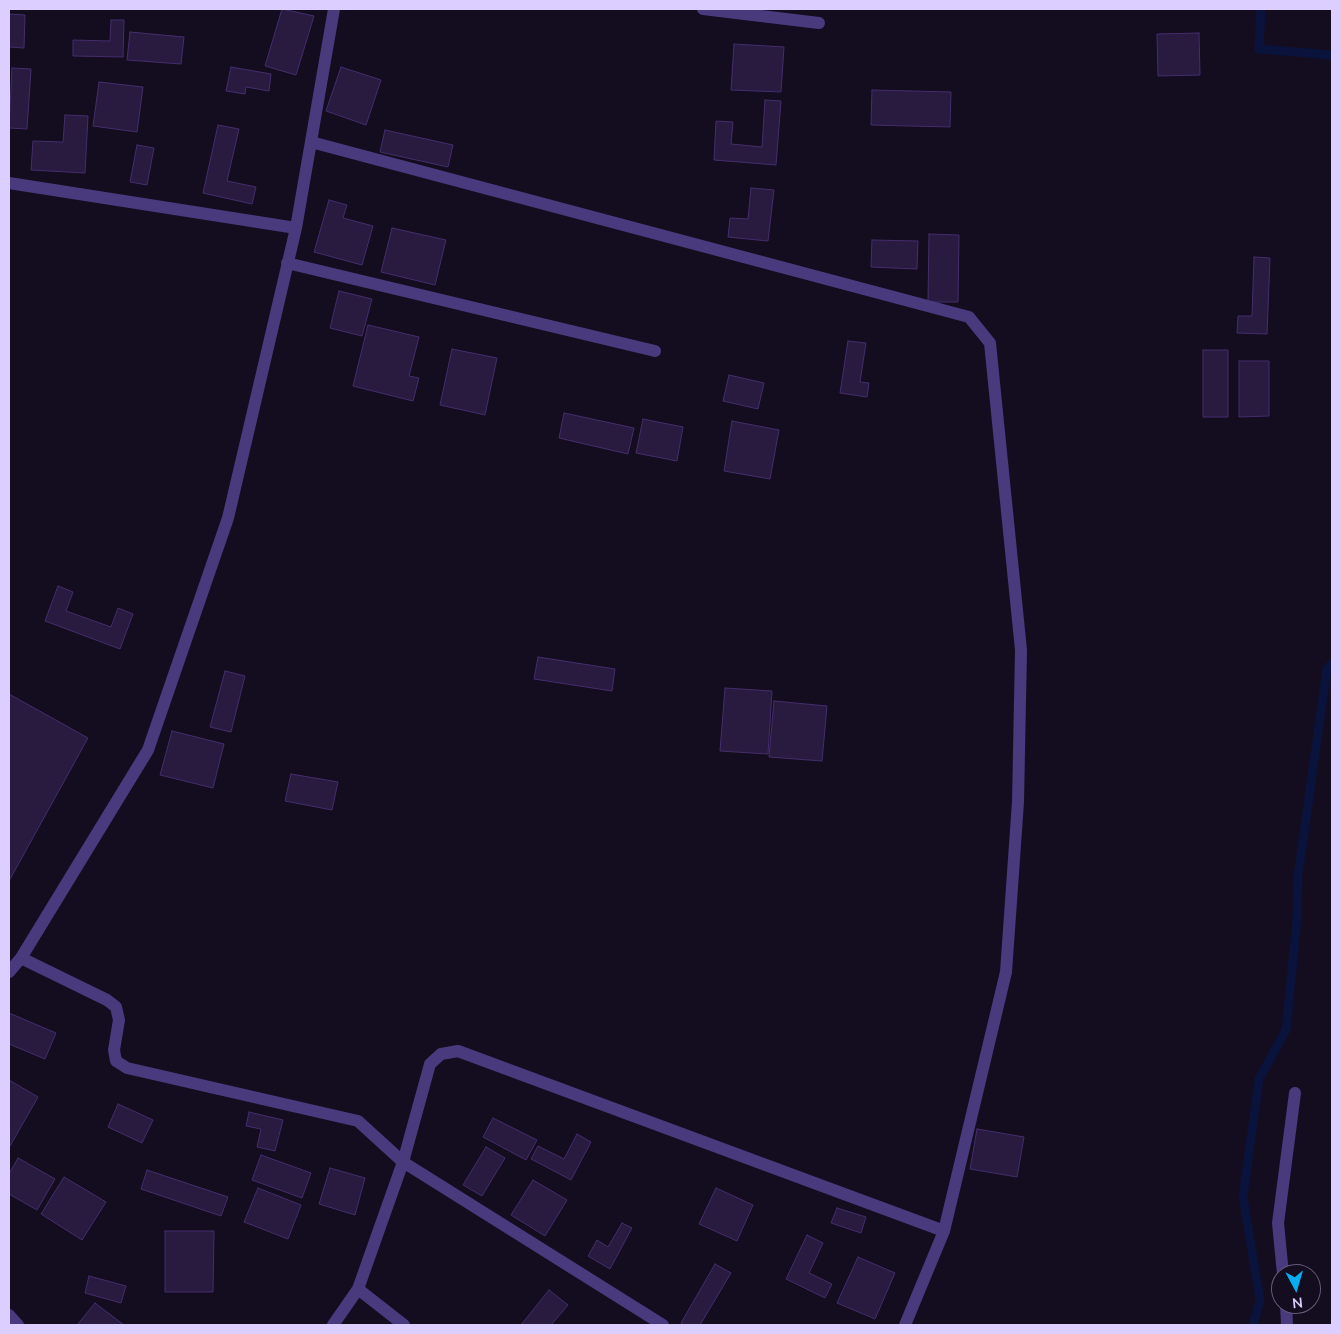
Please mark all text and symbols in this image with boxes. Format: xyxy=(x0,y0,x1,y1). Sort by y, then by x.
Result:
north arrow xyxy=(1271,1264,1321,1314)
text: N xyxy=(1291,1293,1304,1312)

